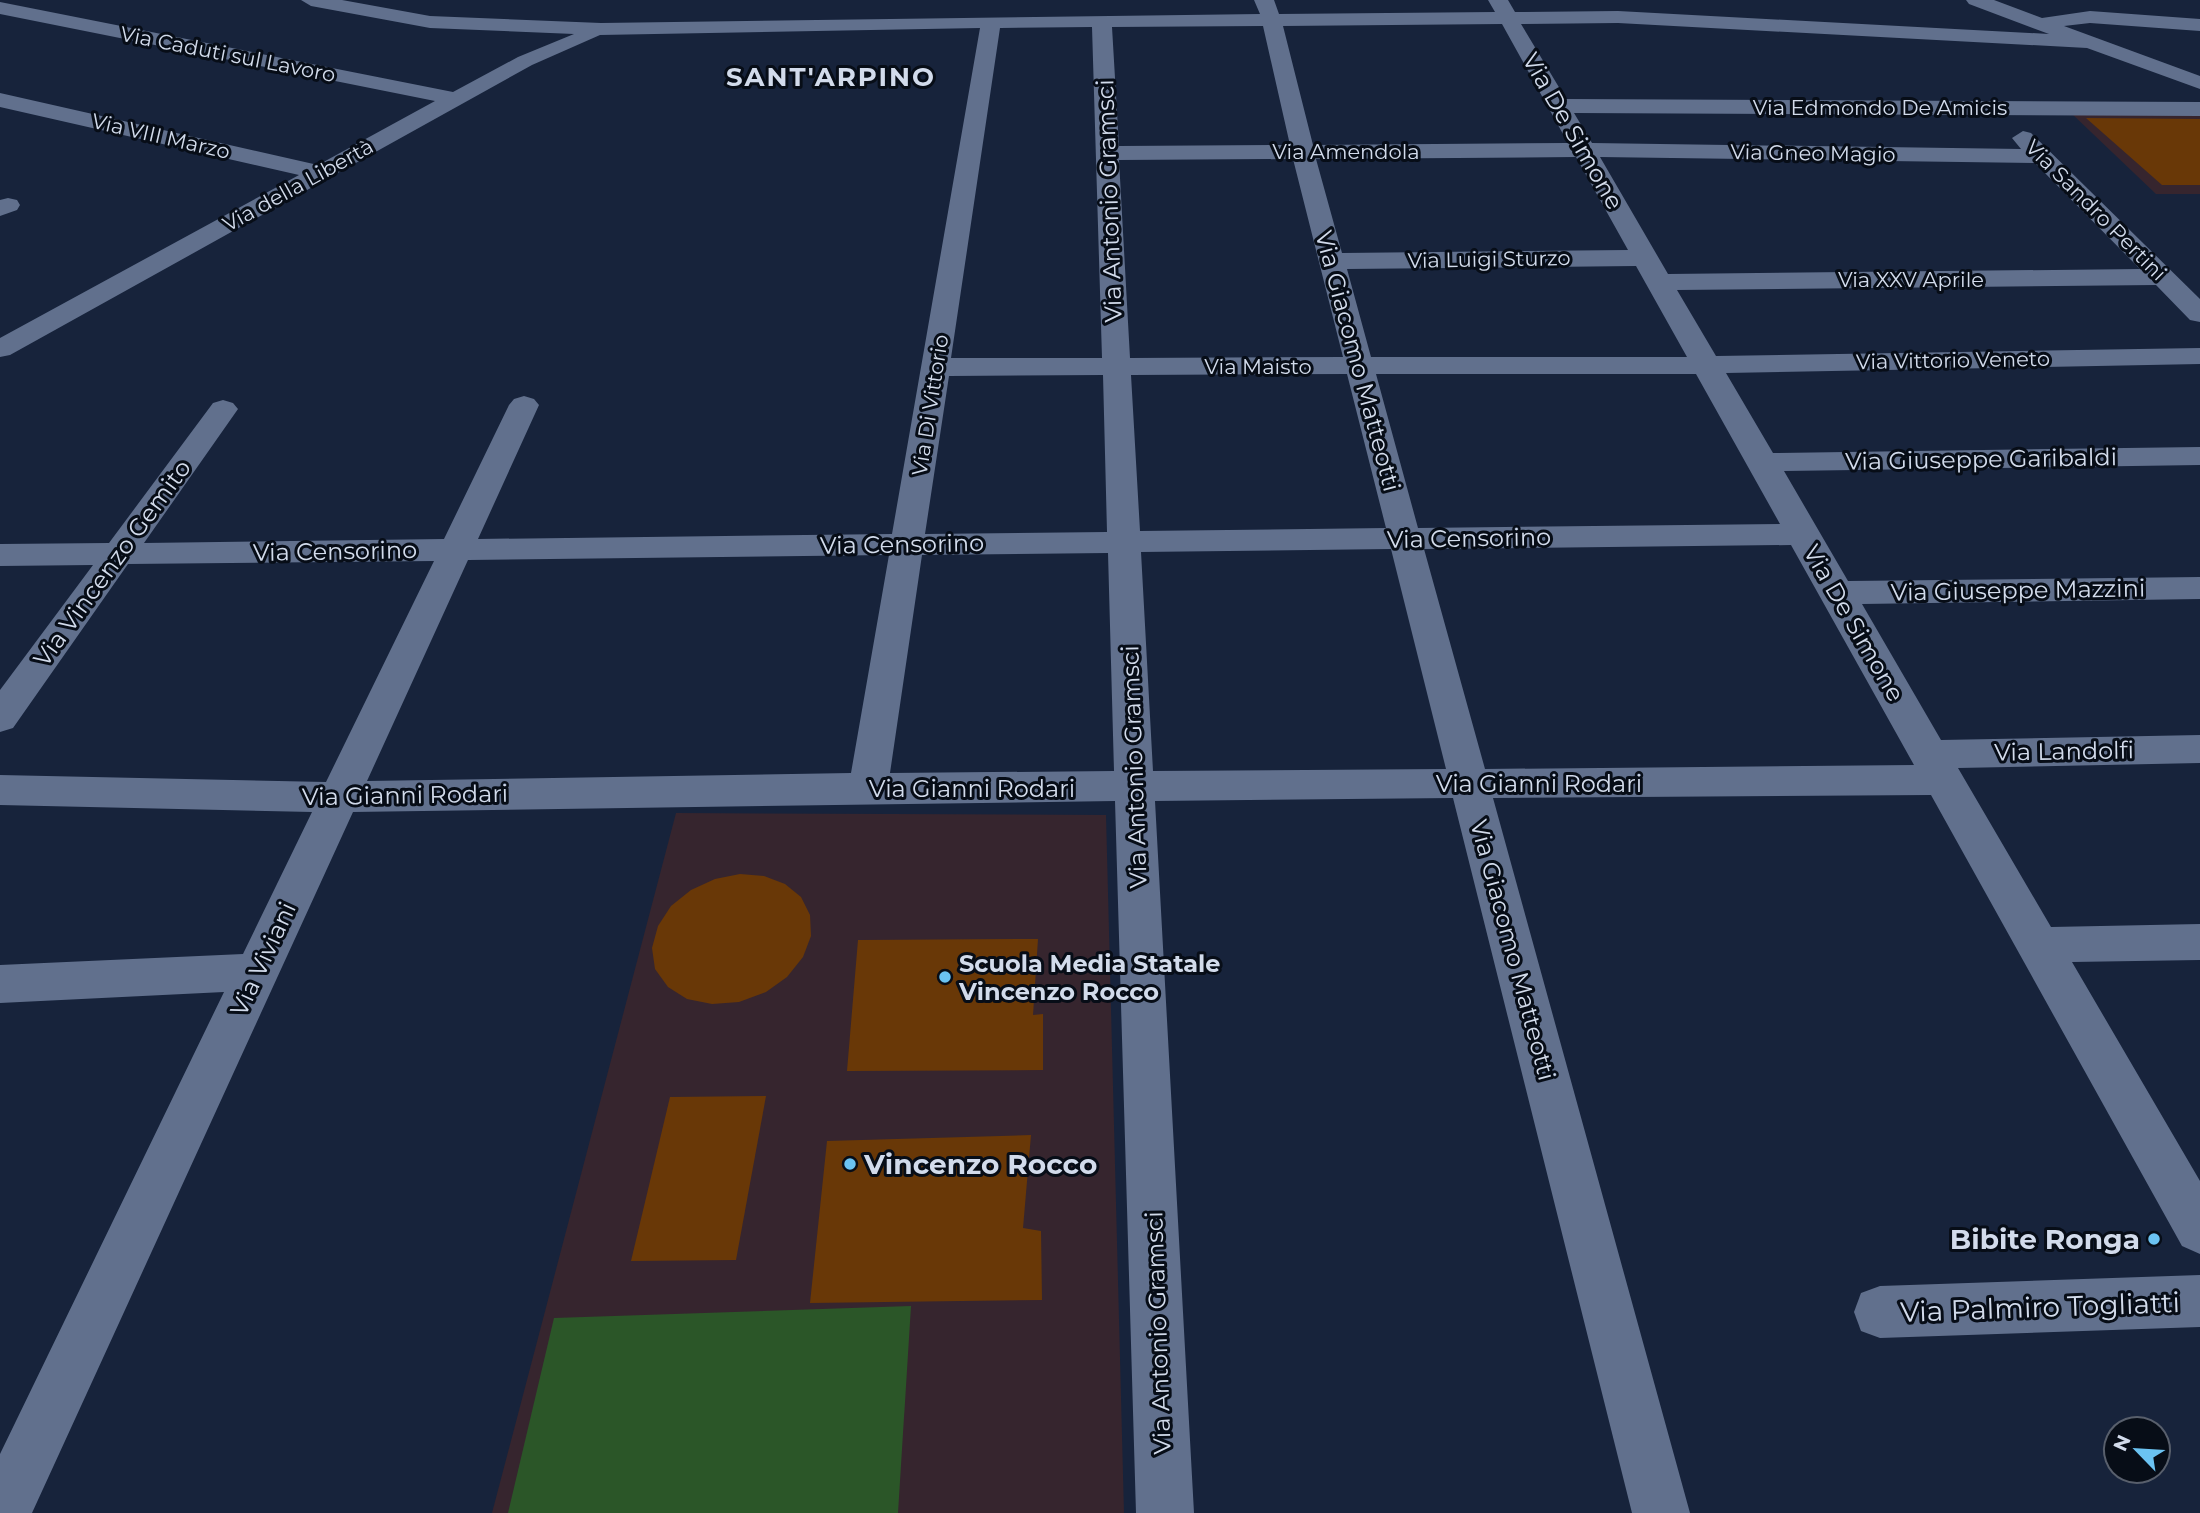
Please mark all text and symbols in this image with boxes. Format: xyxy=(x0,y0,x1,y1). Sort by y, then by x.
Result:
street label: Via Caduti sul Lavoro xyxy=(118,21,338,87)
street label: Via De Simone xyxy=(1516,47,1630,215)
district label: SANT'ARPINO xyxy=(726,61,936,93)
street label: Via Antonio Gramsci xyxy=(1090,79,1128,323)
street label: Via Edmondo De Amicis xyxy=(1753,95,2007,120)
street label: Via VIII Marzo xyxy=(89,108,233,164)
street label: Via della Libertà xyxy=(218,133,378,237)
street label: Via Sandro Pertini xyxy=(2020,134,2172,286)
street label: Via Amendola xyxy=(1272,139,1420,164)
street label: Via Gneo Magio xyxy=(1730,139,1896,167)
street label: Via Giacomo Matteotti xyxy=(1309,228,1407,494)
street label: Via Luigi Sturzo xyxy=(1407,245,1571,273)
street label: Via XXV Aprile xyxy=(1838,267,1984,292)
street label: Via Di Vittorio xyxy=(906,333,954,477)
street label: Via Vittorio Veneto xyxy=(1856,346,2050,374)
street label: Via Maisto xyxy=(1204,354,1312,379)
street label: Via Giuseppe Garibaldi xyxy=(1845,442,2117,476)
street label: Via Vincenzo Gemito xyxy=(27,454,197,672)
street label: Via Censorino xyxy=(1387,522,1551,554)
street label: Via Censorino xyxy=(820,528,984,560)
street label: Via Censorino xyxy=(253,535,417,567)
street label: Via De Simone xyxy=(1797,539,1911,707)
street label: Via Giuseppe Mazzini xyxy=(1890,573,2146,607)
street label: Via Antonio Gramsci xyxy=(1115,645,1153,889)
street label: Via Landolfi xyxy=(1994,735,2134,767)
street label: Via Gianni Rodari xyxy=(1436,769,1642,798)
street label: Via Gianni Rodari xyxy=(869,774,1075,803)
street label: Via Gianni Rodari xyxy=(302,779,508,811)
street label: Via Giacomo Matteotti xyxy=(1464,817,1562,1083)
street label: Via Viviani xyxy=(224,897,302,1021)
place label: Scuola Media Statale Vincenzo Rocco xyxy=(958,949,1220,1006)
marker: Scuola Media Statale Vincenzo Rocco xyxy=(937,969,953,985)
place label: Vincenzo Rocco xyxy=(863,1147,1097,1181)
marker: Vincenzo Rocco xyxy=(842,1156,858,1172)
street label: Via Antonio Gramsci xyxy=(1139,1211,1177,1455)
place label: Bibite Ronga xyxy=(1950,1222,2140,1256)
marker: Bibite Ronga xyxy=(2146,1231,2162,1247)
street label: Via Palmiro Togliatti xyxy=(1900,1285,2180,1329)
north arrow xyxy=(2102,1415,2172,1485)
text: N xyxy=(2108,1431,2136,1455)

